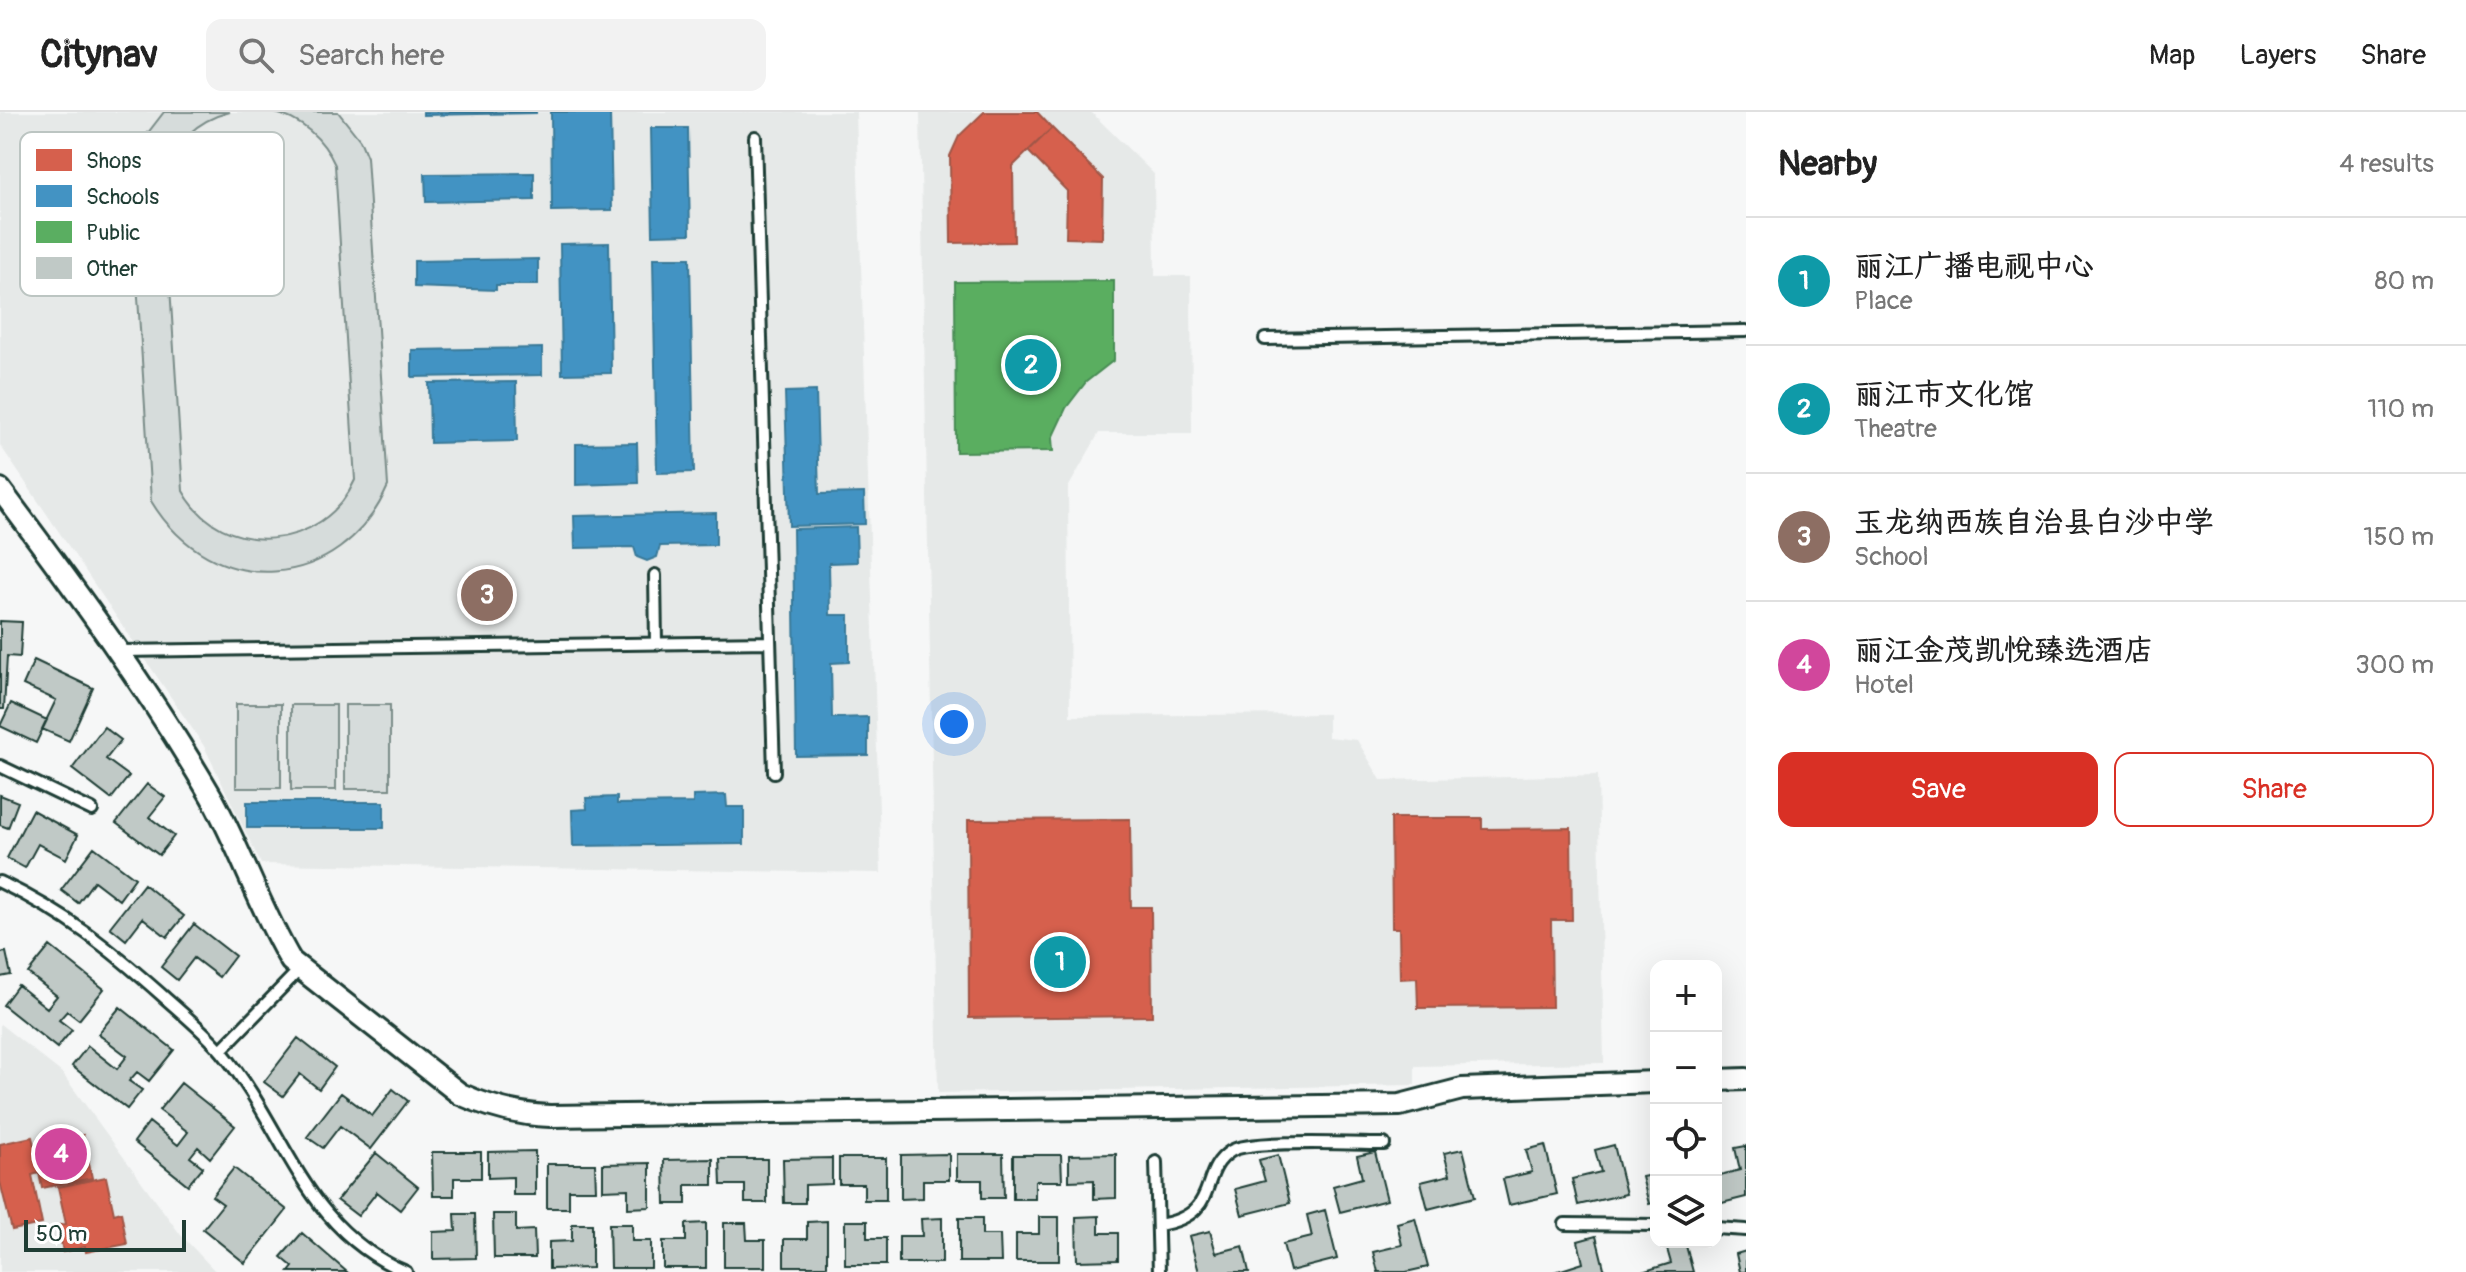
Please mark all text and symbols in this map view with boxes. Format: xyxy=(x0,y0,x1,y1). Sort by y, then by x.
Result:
search box xyxy=(206,19,766,91)
text: Citynav xyxy=(40,31,158,79)
icon: search xyxy=(234,33,278,77)
text: Search here xyxy=(298,37,445,74)
text: Map xyxy=(2149,38,2195,73)
text: Layers xyxy=(2239,38,2316,73)
text: Share xyxy=(2360,38,2426,73)
legend xyxy=(20,132,284,296)
text: Nearby xyxy=(1778,143,1877,186)
text: Shops xyxy=(86,147,142,175)
text: 4 results xyxy=(2339,148,2434,180)
text: Schools xyxy=(86,183,159,211)
text: Public xyxy=(86,219,140,247)
text: 丽江广播电视中心 xyxy=(1854,248,2094,285)
text: Other xyxy=(86,255,138,283)
text: 1 xyxy=(1799,265,1809,297)
text: 80 m xyxy=(2374,265,2434,297)
text: Place xyxy=(1854,285,1913,317)
pin: 2 xyxy=(1005,335,1057,395)
text: 丽江市文化馆 xyxy=(1854,376,2034,413)
text: 2 xyxy=(1797,393,1811,425)
text: 110 m xyxy=(2367,393,2434,425)
text: Theatre xyxy=(1854,413,1937,445)
text: 玉龙纳西族自治县白沙中学 xyxy=(1854,504,2214,541)
text: 3 xyxy=(1797,521,1811,553)
text: 150 m xyxy=(2363,521,2434,553)
text: School xyxy=(1854,541,1929,573)
pin: 3 xyxy=(461,565,513,625)
text: 丽江金茂凯悦臻选酒店 xyxy=(1854,632,2154,669)
text: 4 xyxy=(1796,649,1812,681)
text: 300 m xyxy=(2355,649,2434,681)
text: Hotel xyxy=(1854,669,1914,701)
your location xyxy=(934,704,974,744)
button: Save xyxy=(1778,752,2098,827)
button: Share xyxy=(2114,752,2434,827)
pin: 1 xyxy=(1034,932,1086,992)
map controls xyxy=(1650,960,1722,1248)
button: + xyxy=(1650,960,1722,1032)
button: − xyxy=(1650,1032,1722,1104)
button: locate xyxy=(1650,1104,1722,1176)
pin: 4 xyxy=(35,1124,87,1184)
button: layers xyxy=(1650,1176,1722,1248)
scale bar xyxy=(24,1216,186,1252)
text: 50 m xyxy=(36,1220,87,1248)

